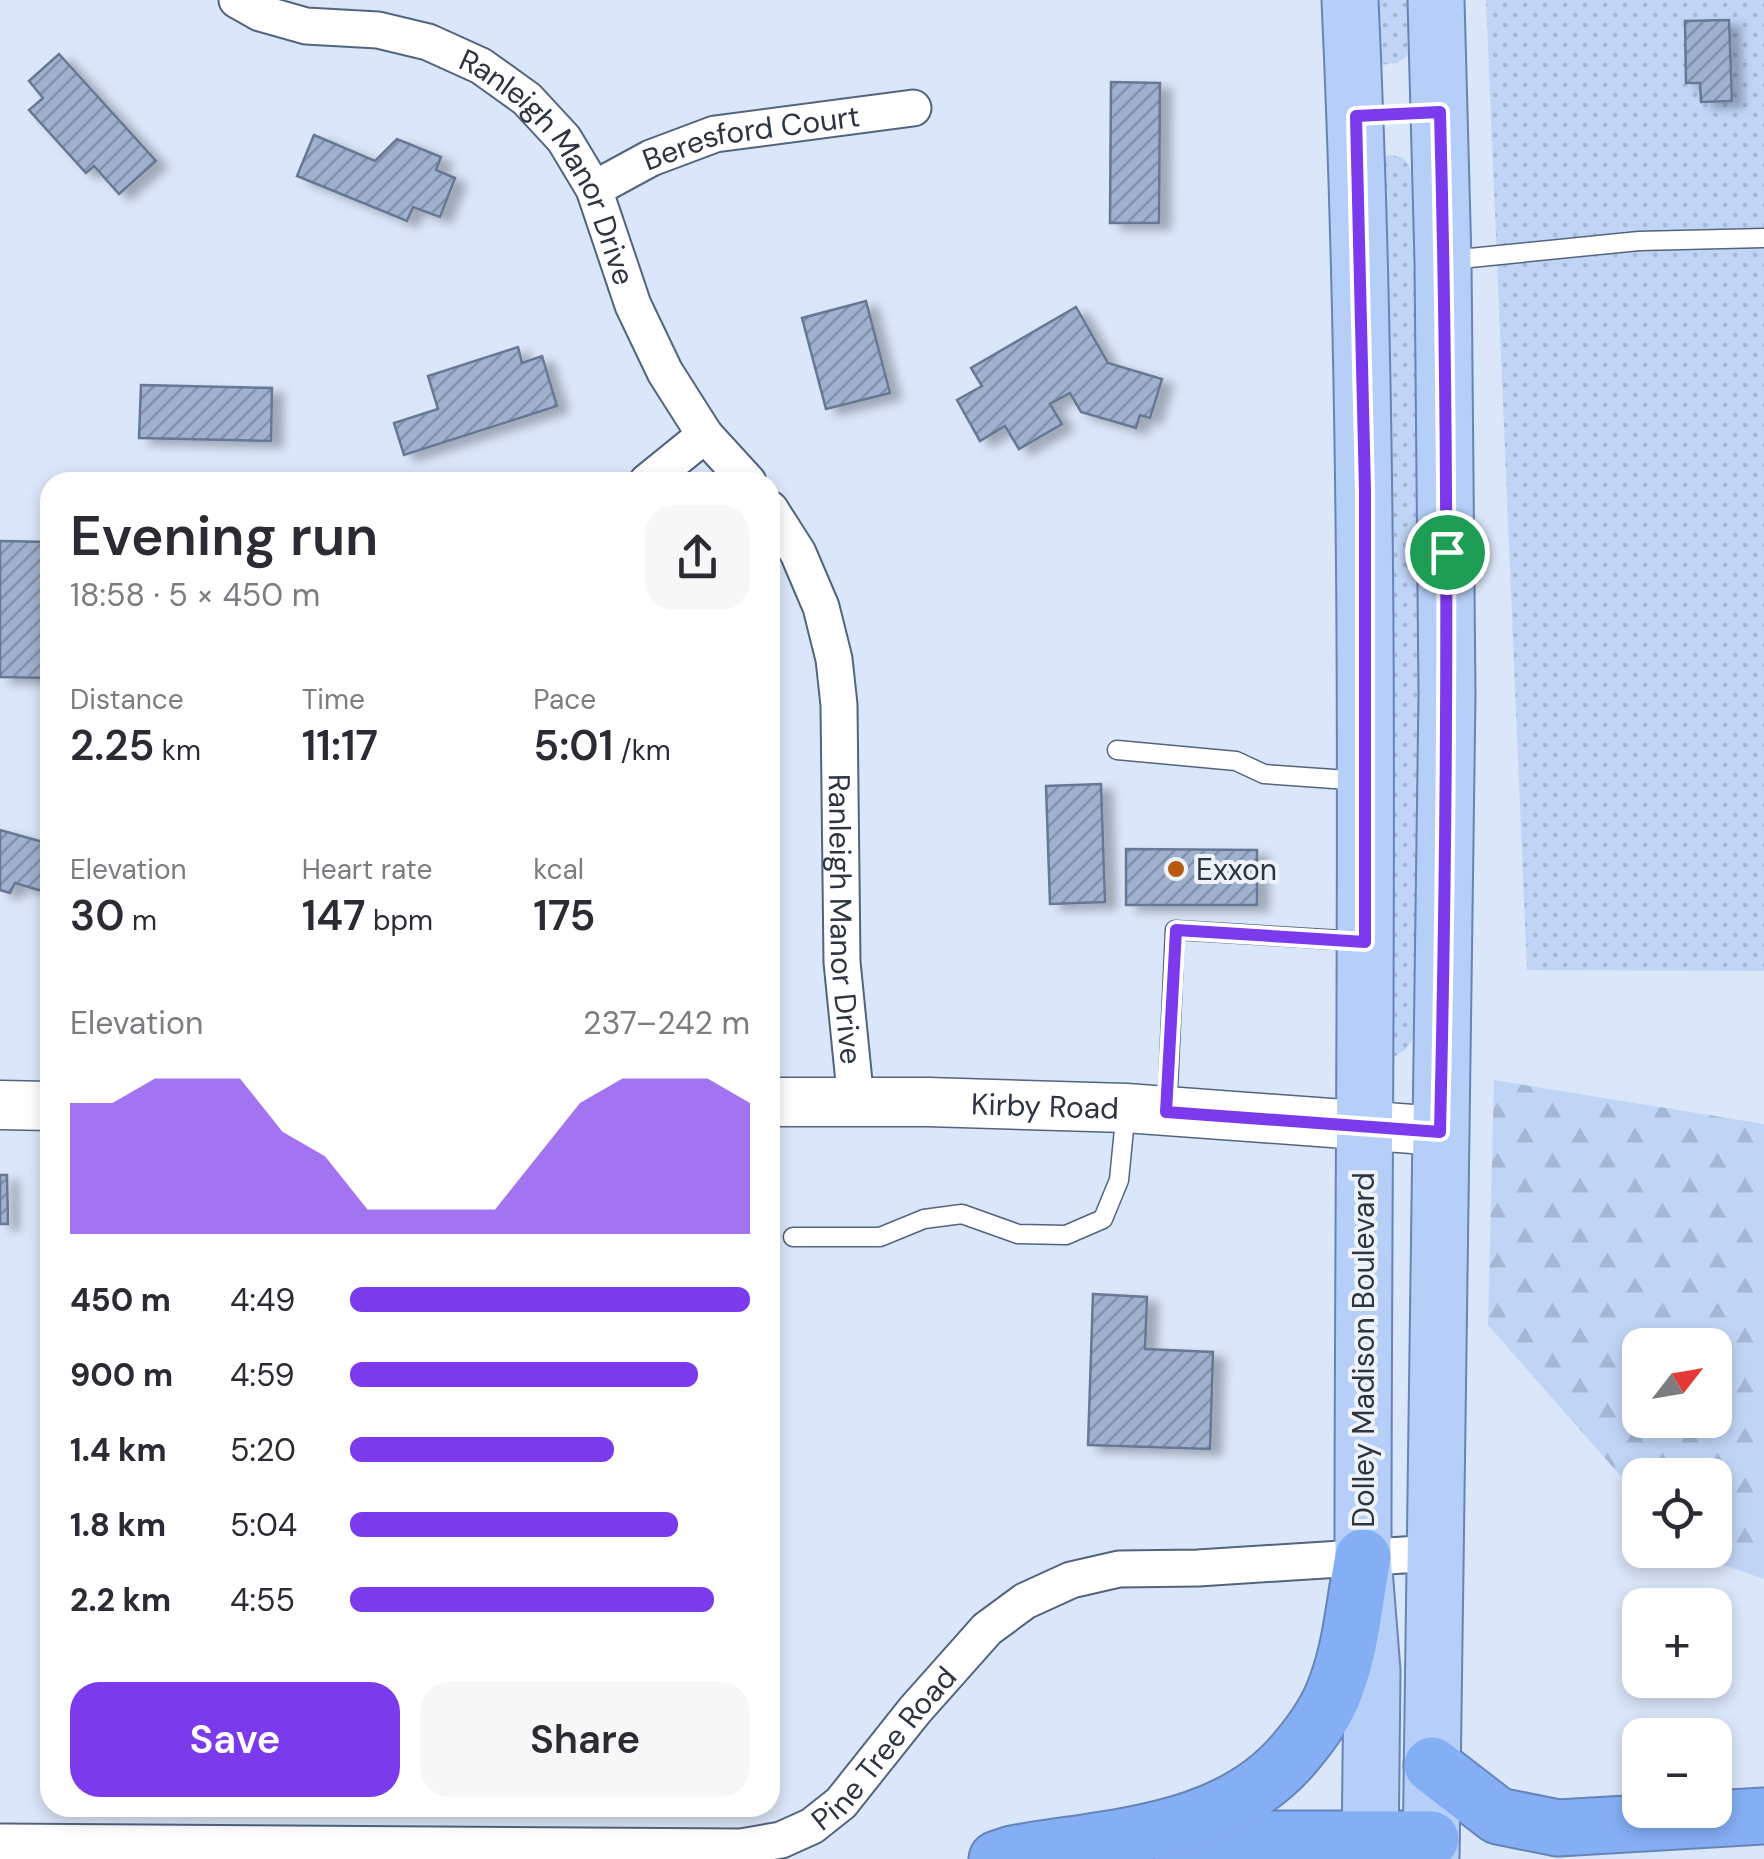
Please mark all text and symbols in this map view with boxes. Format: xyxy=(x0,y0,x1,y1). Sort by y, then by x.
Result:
street label: Ranleigh Manor Drive xyxy=(454,39,644,290)
street label: Beresford Court xyxy=(637,96,862,179)
text: Evening run xyxy=(70,500,378,572)
button: share xyxy=(645,505,750,610)
pin xyxy=(1405,510,1490,595)
icon: arrive xyxy=(1420,525,1475,580)
text: 18:58 · 5 × 450 m xyxy=(70,574,320,616)
text: Distance xyxy=(70,681,184,718)
text: Time xyxy=(302,681,365,718)
text: Pace xyxy=(533,681,596,718)
text: 2.25 xyxy=(70,718,154,773)
text: 11:17 xyxy=(302,718,378,773)
text: 5:01 xyxy=(533,718,613,773)
text: km xyxy=(154,732,201,769)
text: /km xyxy=(613,732,671,769)
street label: Ranleigh Manor Drive xyxy=(820,774,872,1066)
place label: Exxon xyxy=(1196,850,1277,889)
text: Elevation xyxy=(70,851,187,888)
text: Heart rate xyxy=(302,851,432,888)
text: kcal xyxy=(533,851,584,888)
marker: Exxon xyxy=(1165,858,1187,880)
text: 30 xyxy=(70,888,124,943)
text: 147 xyxy=(302,888,366,943)
text: 175 xyxy=(533,888,595,943)
text: m xyxy=(124,902,157,939)
text: bpm xyxy=(366,902,433,939)
text: Elevation xyxy=(70,1002,203,1044)
text: 237–242 m xyxy=(583,1002,750,1044)
street label: Kirby Road xyxy=(970,1084,1119,1127)
street label: Dolley Madison Boulevard xyxy=(1344,1172,1383,1528)
text: 450 m xyxy=(70,1279,171,1321)
text: 4:49 xyxy=(230,1279,295,1321)
north arrow xyxy=(1622,1328,1732,1438)
map controls xyxy=(1622,1328,1732,1828)
text: 900 m xyxy=(70,1354,173,1396)
text: 4:59 xyxy=(230,1354,295,1396)
text: 1.4 km xyxy=(70,1429,167,1471)
text: 5:20 xyxy=(230,1429,296,1471)
button: locate xyxy=(1622,1458,1732,1568)
text: 1.8 km xyxy=(70,1504,166,1546)
text: 5:04 xyxy=(230,1504,297,1546)
text: 2.2 km xyxy=(70,1579,171,1621)
text: 4:55 xyxy=(230,1579,295,1621)
button: + xyxy=(1622,1588,1732,1698)
street label: Pine Tree Road xyxy=(803,1658,965,1839)
button: Save xyxy=(70,1682,400,1797)
button: Share xyxy=(420,1682,750,1797)
button: − xyxy=(1622,1718,1732,1828)

